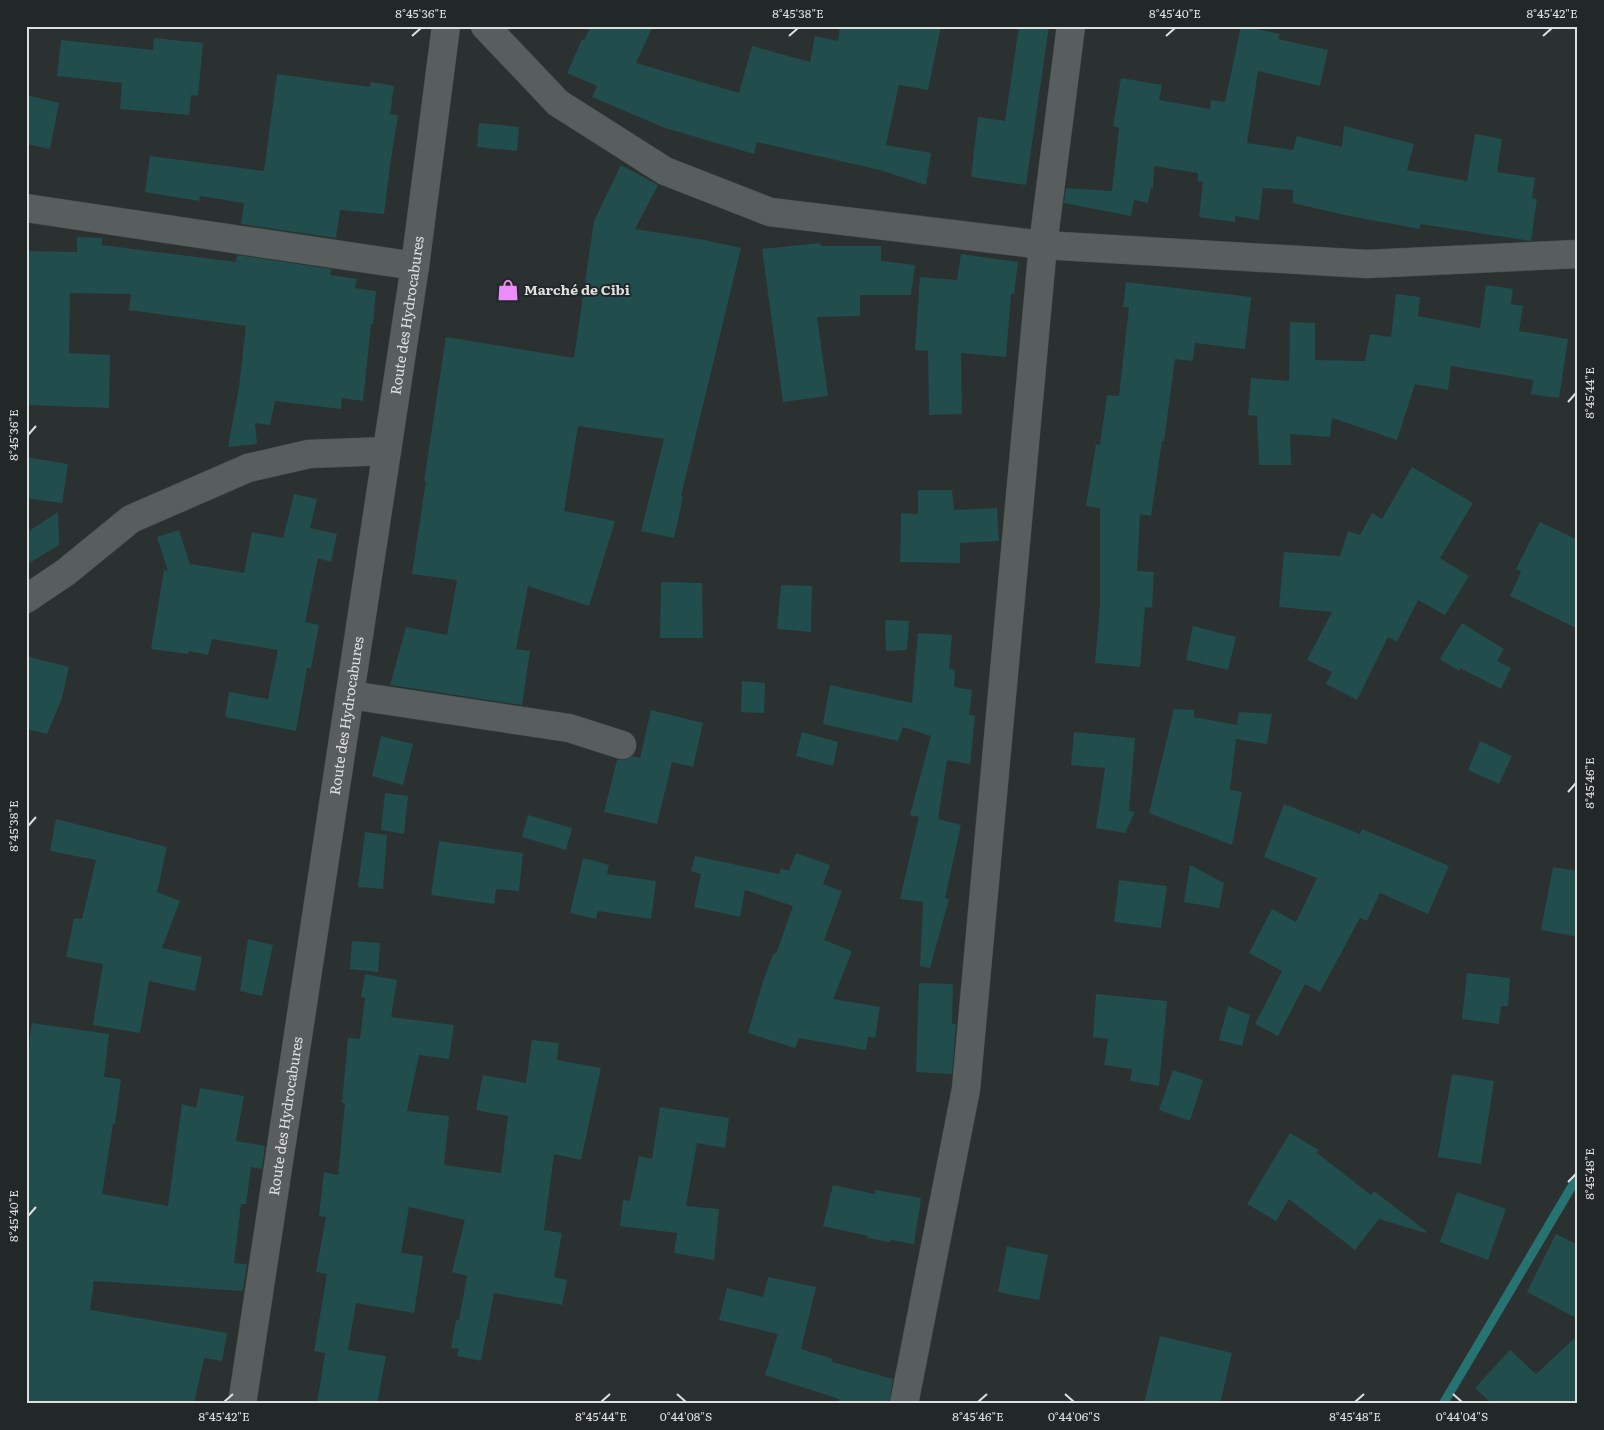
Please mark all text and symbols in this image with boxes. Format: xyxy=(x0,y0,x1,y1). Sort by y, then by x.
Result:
text: 8°45'36"E xyxy=(395,4,447,22)
text: 8°45'38"E xyxy=(772,4,824,22)
text: 8°45'40"E xyxy=(1149,4,1201,22)
text: 8°45'42"E xyxy=(1526,4,1578,22)
street label: Route des Hydrocabures xyxy=(385,235,428,396)
shop icon: Marché de Cibi xyxy=(495,277,521,303)
place label: Marché de Cibi xyxy=(524,279,630,299)
text: 8°45'44"E xyxy=(1580,367,1598,419)
text: 8°45'36"E xyxy=(4,409,22,461)
street label: Route des Hydrocabures xyxy=(324,635,368,796)
text: 8°45'46"E xyxy=(1580,757,1598,809)
text: 8°45'38"E xyxy=(4,800,22,852)
street label: Route des Hydrocabures xyxy=(263,1035,307,1197)
text: 8°45'48"E xyxy=(1580,1148,1598,1200)
text: 8°45'40"E xyxy=(4,1190,22,1242)
text: 8°45'42"E xyxy=(198,1407,250,1425)
text: 8°45'44"E xyxy=(575,1407,627,1425)
text: 0°44'08"S xyxy=(660,1407,712,1425)
text: 8°45'46"E xyxy=(952,1407,1004,1425)
text: 0°44'06"S xyxy=(1048,1407,1100,1425)
text: 8°45'48"E xyxy=(1329,1407,1381,1425)
text: 0°44'04"S xyxy=(1436,1407,1488,1425)

